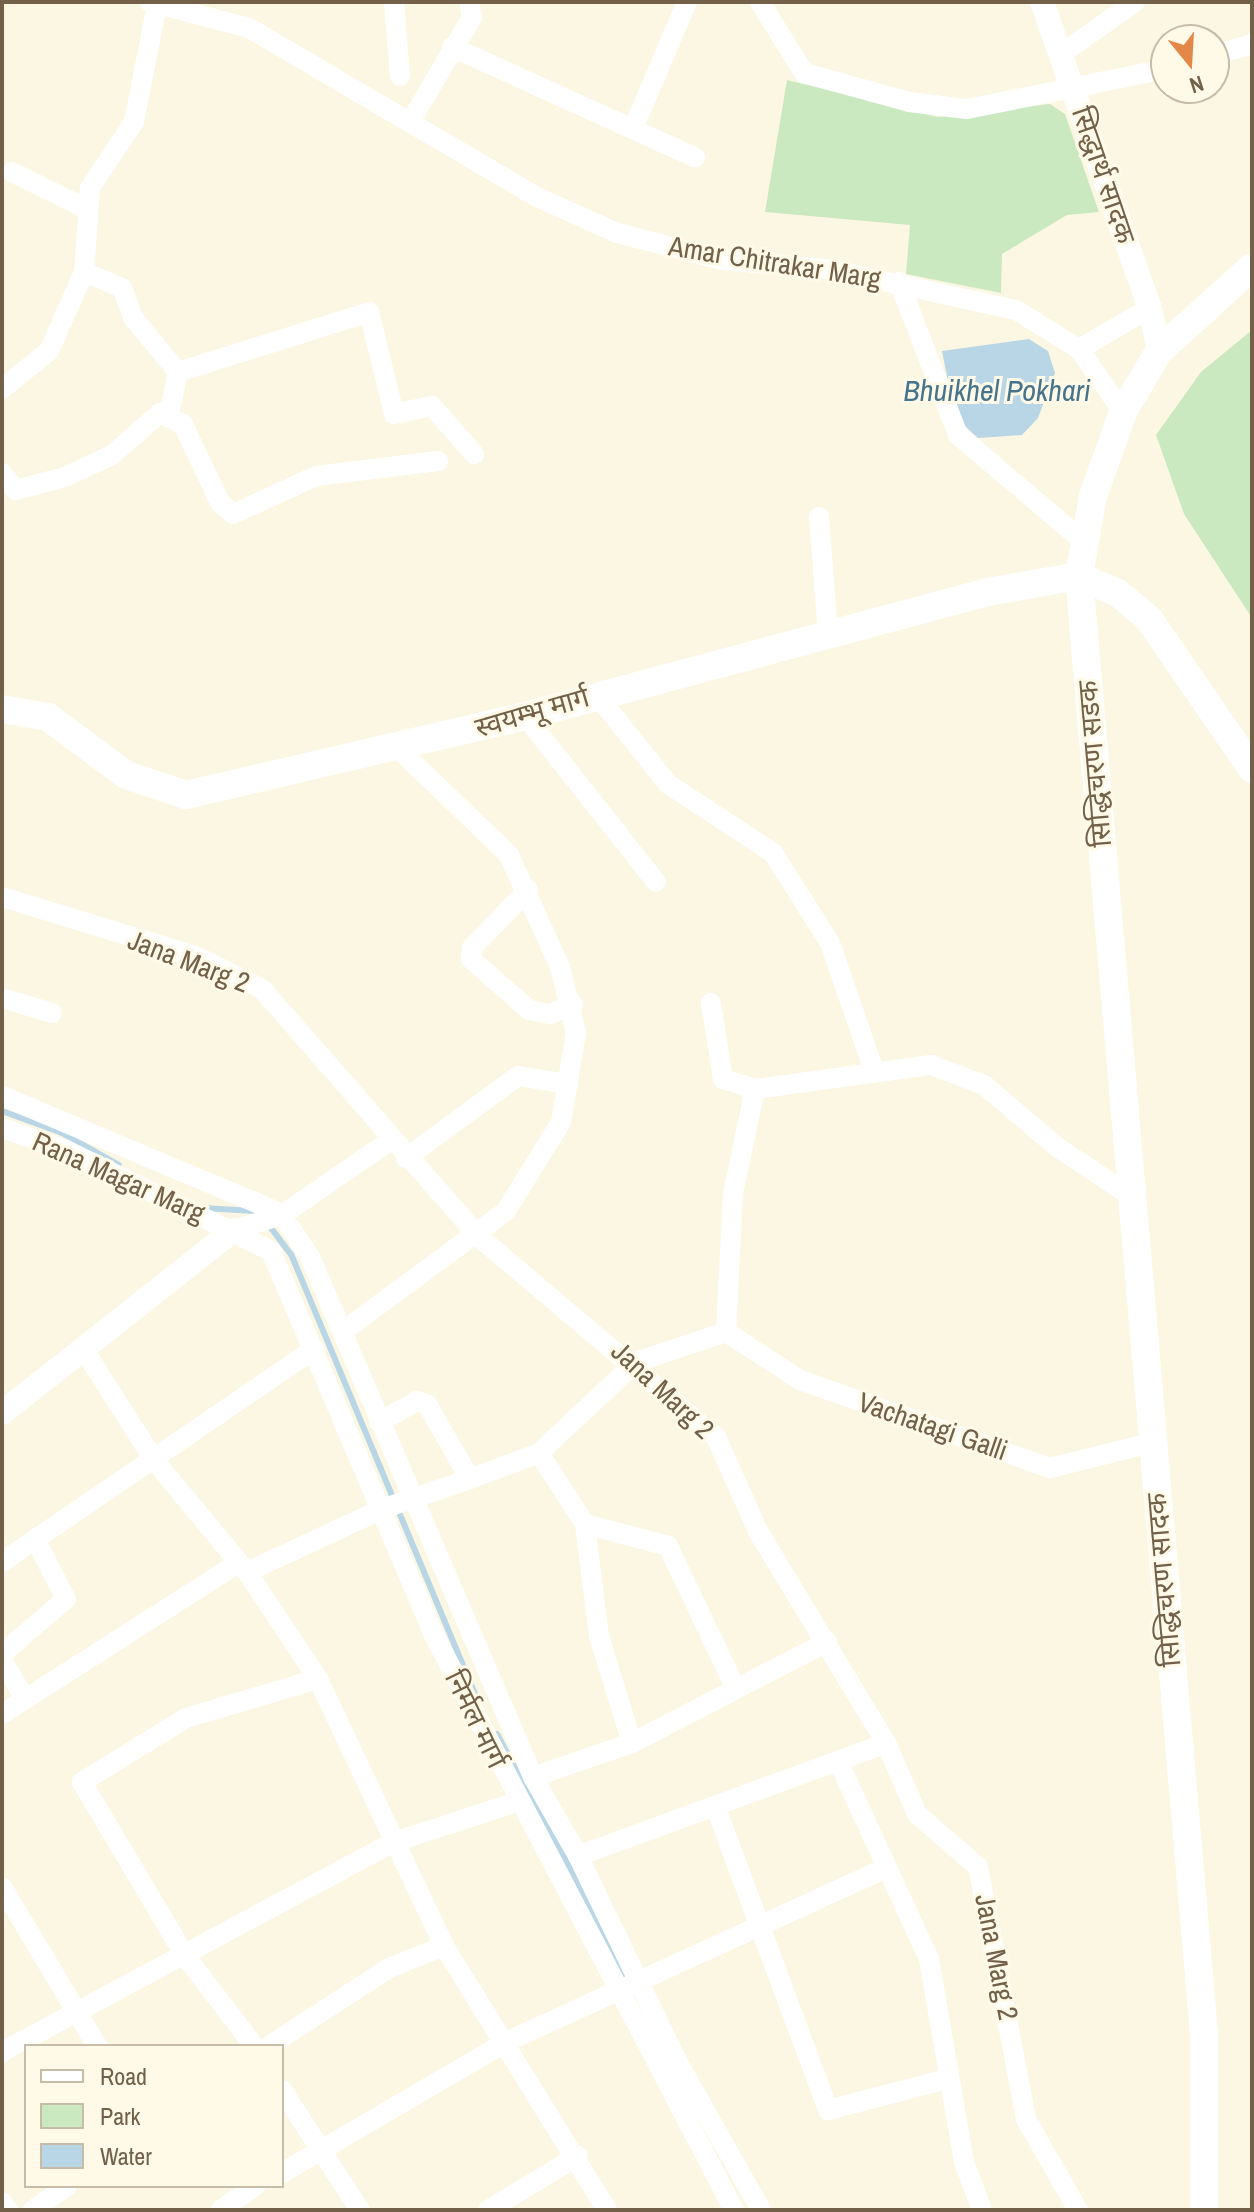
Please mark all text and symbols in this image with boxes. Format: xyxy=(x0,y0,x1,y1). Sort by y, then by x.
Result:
north arrow xyxy=(1150,24,1230,104)
text: N xyxy=(1186,69,1208,101)
street label: सिद्धार्थ सादक xyxy=(1065,102,1143,248)
street label: Amar Chitrakar Marg xyxy=(667,229,883,295)
water label: Bhuikhel Pokhari xyxy=(903,372,1091,408)
street label: सिद्धिचरण सडक xyxy=(1070,679,1118,849)
street label: स्वयम्भू मार्ग xyxy=(471,680,593,744)
street label: Jana Marg 2 xyxy=(123,922,255,1000)
street label: Rana Magar Marg xyxy=(28,1124,210,1230)
street label: Jana Marg 2 xyxy=(605,1334,721,1446)
street label: Vachatagi Galli xyxy=(854,1385,1012,1467)
street label: सिद्धिचरण सादक xyxy=(1139,1492,1187,1668)
street label: निर्मल मार्ग xyxy=(438,1665,514,1773)
street label: Jana Marg 2 xyxy=(968,1891,1026,2023)
legend xyxy=(24,2044,284,2188)
text: Road xyxy=(100,2060,147,2092)
text: Park xyxy=(100,2100,140,2132)
text: Water xyxy=(100,2140,152,2172)

